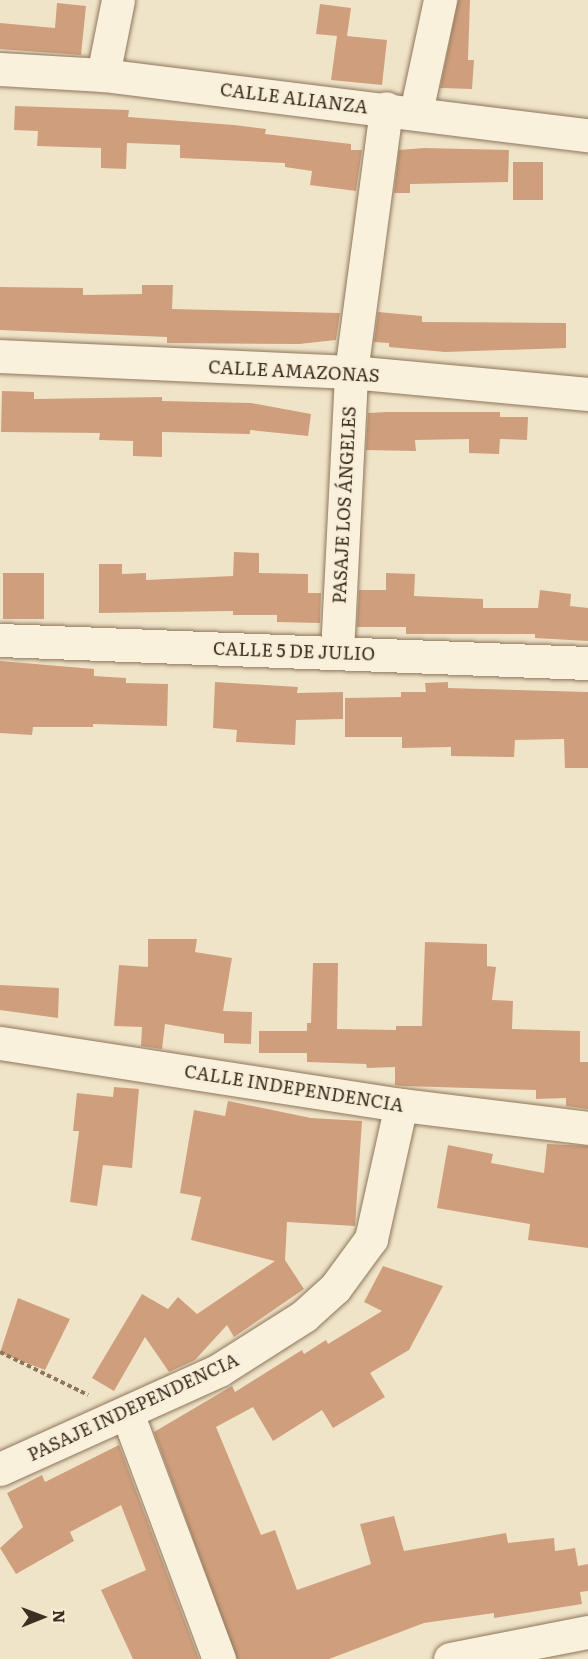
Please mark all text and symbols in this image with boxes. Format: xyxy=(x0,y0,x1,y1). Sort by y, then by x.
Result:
street label: CALLE ALIANZA xyxy=(219,78,369,118)
street label: CALLE AMAZONAS xyxy=(208,356,380,386)
street label: PASAJE LOS ÁNGELES xyxy=(328,406,360,604)
street label: CALLE 5 DE JULIO xyxy=(213,637,375,665)
street label: CALLE INDEPENDENCIA xyxy=(183,1060,405,1116)
street label: PASAJE INDEPENDENCIA xyxy=(24,1349,242,1465)
north arrow xyxy=(12,1587,72,1647)
text: N xyxy=(48,1610,72,1624)

